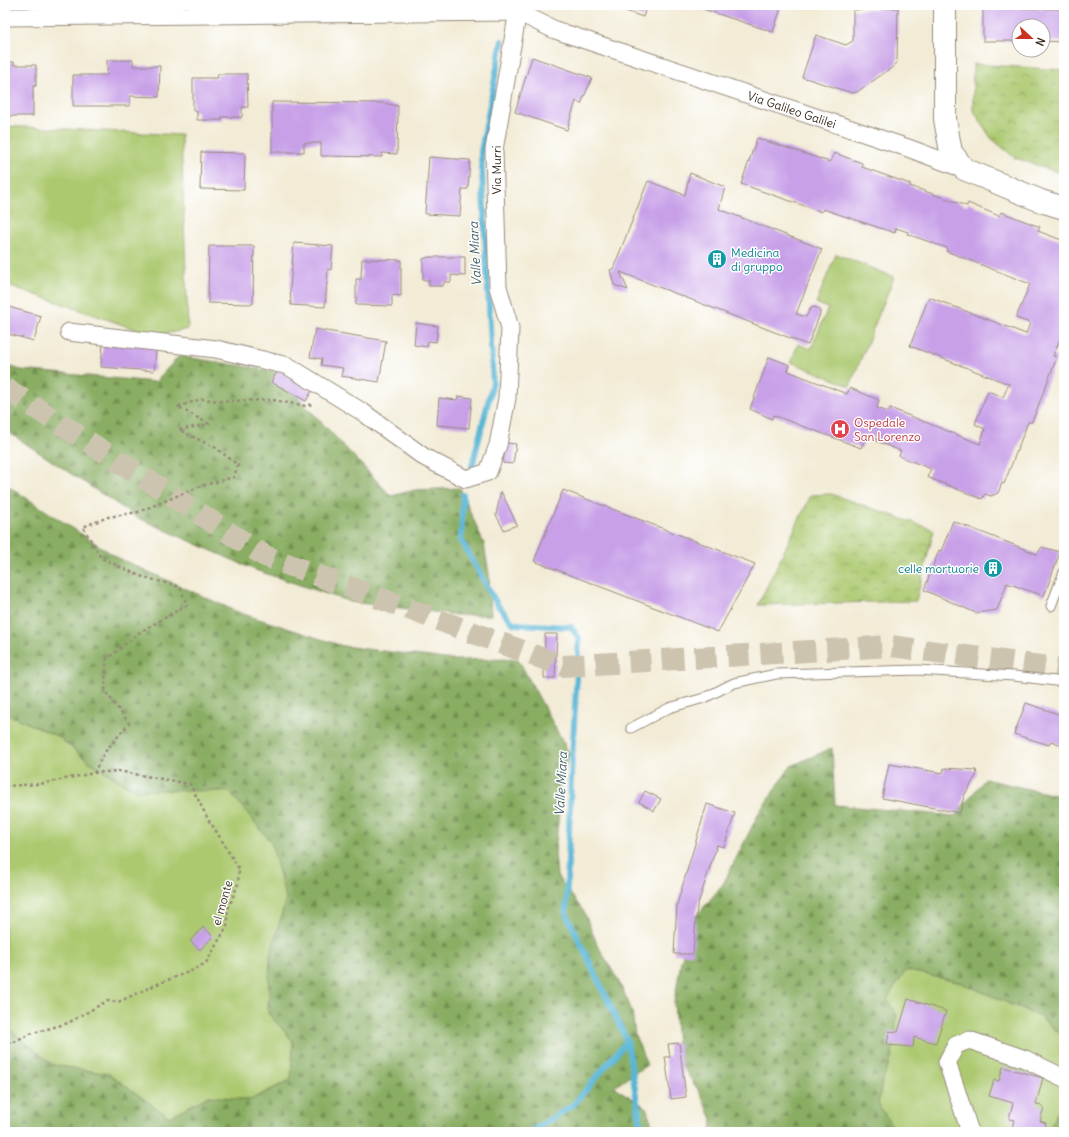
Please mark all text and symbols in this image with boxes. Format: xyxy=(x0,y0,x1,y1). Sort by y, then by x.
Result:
north arrow xyxy=(1011,18,1051,58)
text: N xyxy=(1032,36,1048,48)
street label: Via Galileo Galilei xyxy=(746,87,838,131)
street label: Via Murri xyxy=(489,145,504,195)
water label: Valle Miara xyxy=(465,221,485,287)
place label: Medicina di gruppo xyxy=(731,245,783,274)
building icon: Medicina di gruppo xyxy=(706,248,728,270)
place label: Ospedale San Lorenzo xyxy=(854,415,921,444)
hospital icon: Ospedale San Lorenzo xyxy=(829,418,851,440)
building icon: celle mortuorie xyxy=(982,557,1004,579)
place label: celle mortuorie xyxy=(898,561,979,576)
water label: Valle Miara xyxy=(551,751,571,817)
street label: el monte xyxy=(208,879,236,927)

